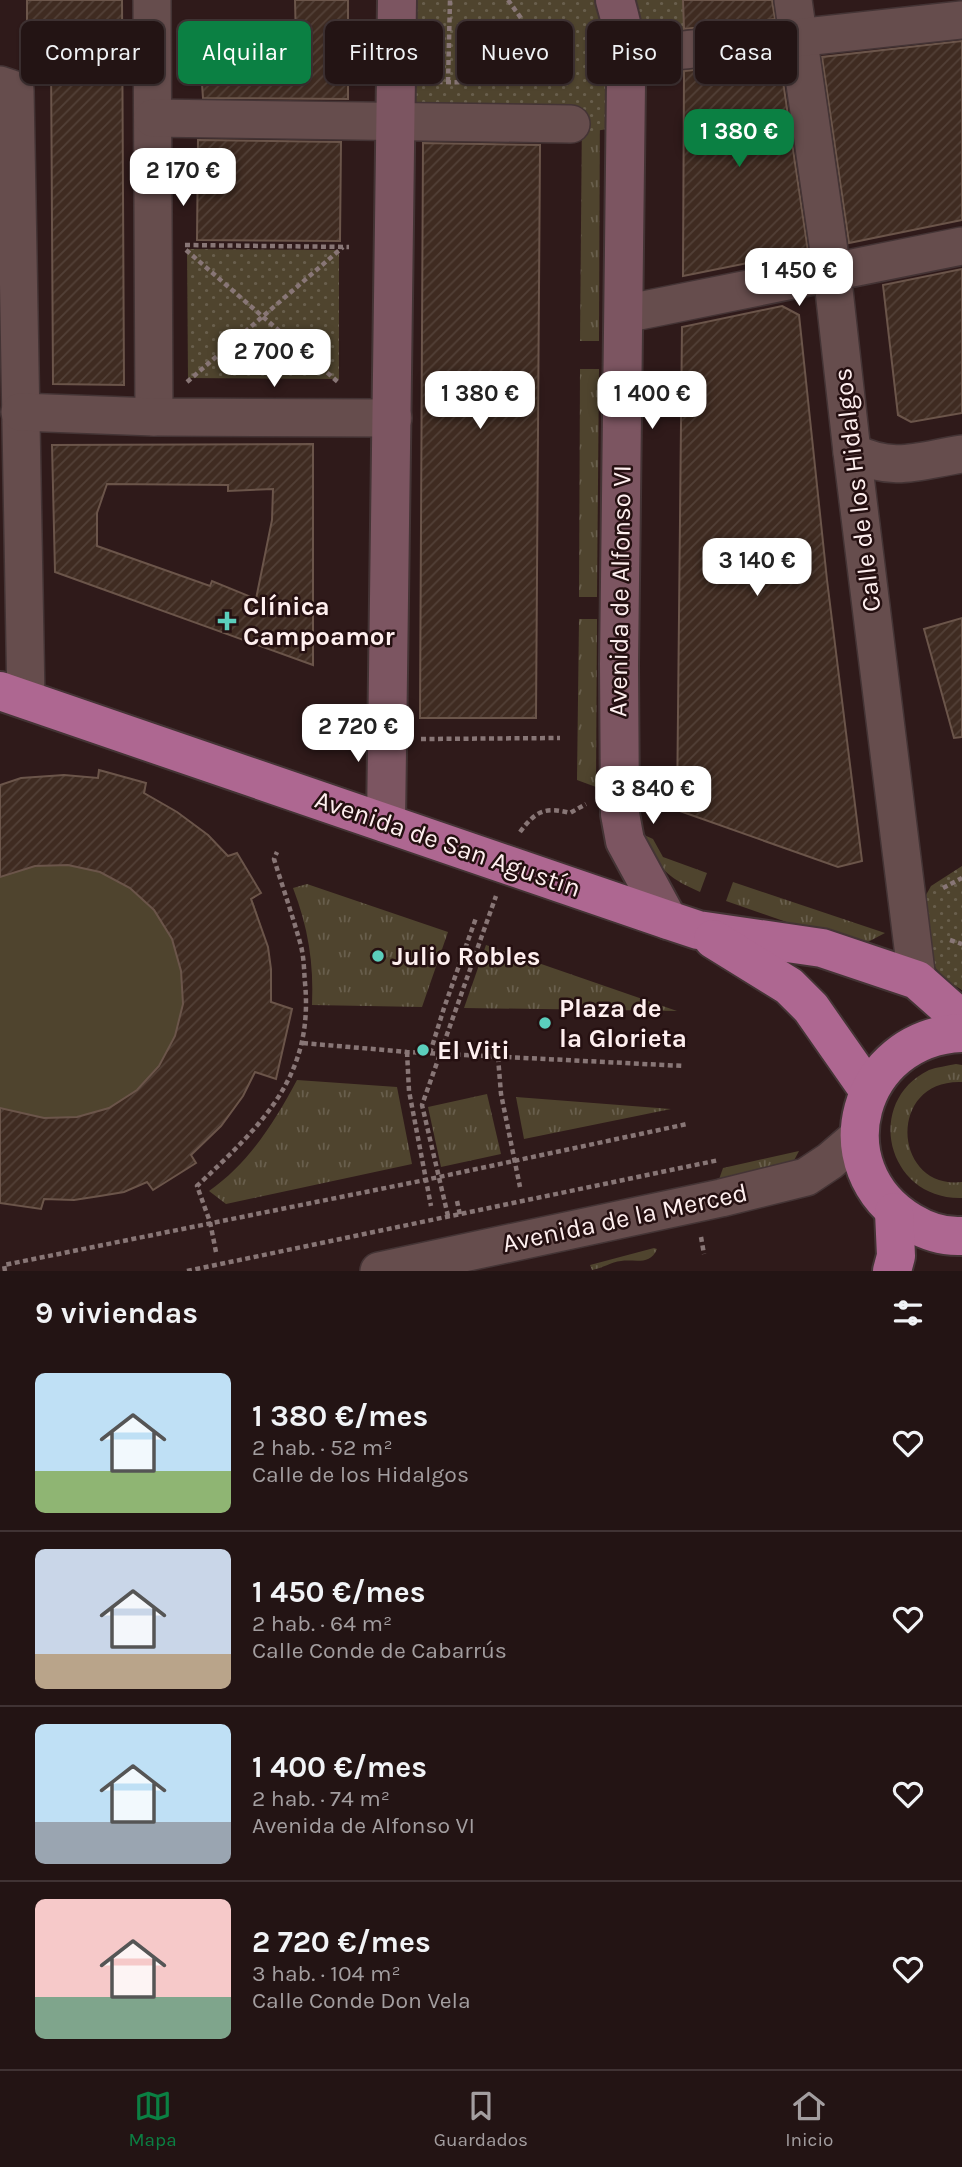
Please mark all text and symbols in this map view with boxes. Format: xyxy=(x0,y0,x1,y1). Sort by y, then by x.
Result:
chip: Comprar xyxy=(21,21,164,84)
chip: Alquilar xyxy=(178,21,311,84)
chip: Filtros xyxy=(325,21,443,84)
chip: Nuevo xyxy=(457,21,573,84)
chip: Piso xyxy=(587,21,681,84)
chip: Casa xyxy=(695,21,797,84)
pin: 1 380 € xyxy=(674,110,804,169)
text: 1 380 € xyxy=(700,118,778,145)
pin: 2 170 € xyxy=(118,148,248,208)
text: 2 170 € xyxy=(146,157,220,184)
pin: 1 450 € xyxy=(734,248,864,308)
text: 1 450 € xyxy=(761,257,837,284)
pin: 2 700 € xyxy=(209,330,339,389)
text: 2 700 € xyxy=(234,338,314,365)
street label: Calle de los Hidalgos xyxy=(827,366,887,614)
pin: 1 380 € xyxy=(415,372,545,431)
pin: 1 400 € xyxy=(587,372,717,431)
text: 1 380 € xyxy=(441,380,519,407)
text: 1 400 € xyxy=(613,380,691,407)
street label: Avenida de Alfonso VI xyxy=(602,465,638,717)
pin: 3 140 € xyxy=(692,538,822,598)
text: 3 140 € xyxy=(719,547,795,574)
place label: Clínica Campoamor xyxy=(243,591,396,652)
marker: Clínica Campoamor xyxy=(217,611,237,631)
pin: 2 720 € xyxy=(293,704,423,764)
text: 2 720 € xyxy=(318,713,398,740)
pin: 3 840 € xyxy=(588,766,718,826)
text: 3 840 € xyxy=(611,775,695,802)
street label: Avenida de San Agustín xyxy=(311,784,585,904)
place label: Julio Robles xyxy=(392,941,540,972)
marker: Julio Robles xyxy=(370,948,386,964)
place label: Plaza de la Glorieta xyxy=(559,993,687,1054)
marker: Plaza de la Glorieta xyxy=(537,1015,553,1031)
place label: El Viti xyxy=(437,1035,510,1066)
marker: El Viti xyxy=(415,1042,431,1058)
street label: Avenida de la Merced xyxy=(500,1177,750,1259)
icon: filters xyxy=(889,1294,927,1332)
text: 9 viviendas xyxy=(35,1295,198,1331)
text: 1 380 €/mes xyxy=(252,1398,428,1434)
icon: home xyxy=(91,1401,175,1485)
icon: heart xyxy=(889,1424,927,1462)
text: 2 hab. · 52 m² xyxy=(252,1434,393,1461)
text: Calle de los Hidalgos xyxy=(252,1461,469,1488)
text: 1 450 €/mes xyxy=(252,1574,426,1610)
icon: home xyxy=(91,1577,175,1661)
icon: heart xyxy=(889,1600,927,1638)
text: 2 hab. · 64 m² xyxy=(252,1610,392,1637)
text: Calle Conde de Cabarrús xyxy=(252,1637,507,1664)
text: 1 400 €/mes xyxy=(252,1749,427,1785)
icon: home xyxy=(91,1752,175,1836)
icon: heart xyxy=(889,1775,927,1813)
text: 2 hab. · 74 m² xyxy=(252,1785,390,1812)
text: Avenida de Alfonso VI xyxy=(252,1812,475,1839)
text: 2 720 €/mes xyxy=(252,1924,431,1960)
icon: home xyxy=(91,1927,175,2011)
icon: heart xyxy=(889,1950,927,1988)
text: 3 hab. · 104 m² xyxy=(252,1960,401,1987)
text: Calle Conde Don Vela xyxy=(252,1987,471,2014)
tab: Mapa xyxy=(129,2087,177,2151)
tab: Guardados xyxy=(434,2087,528,2151)
tab: Inicio xyxy=(785,2087,833,2151)

